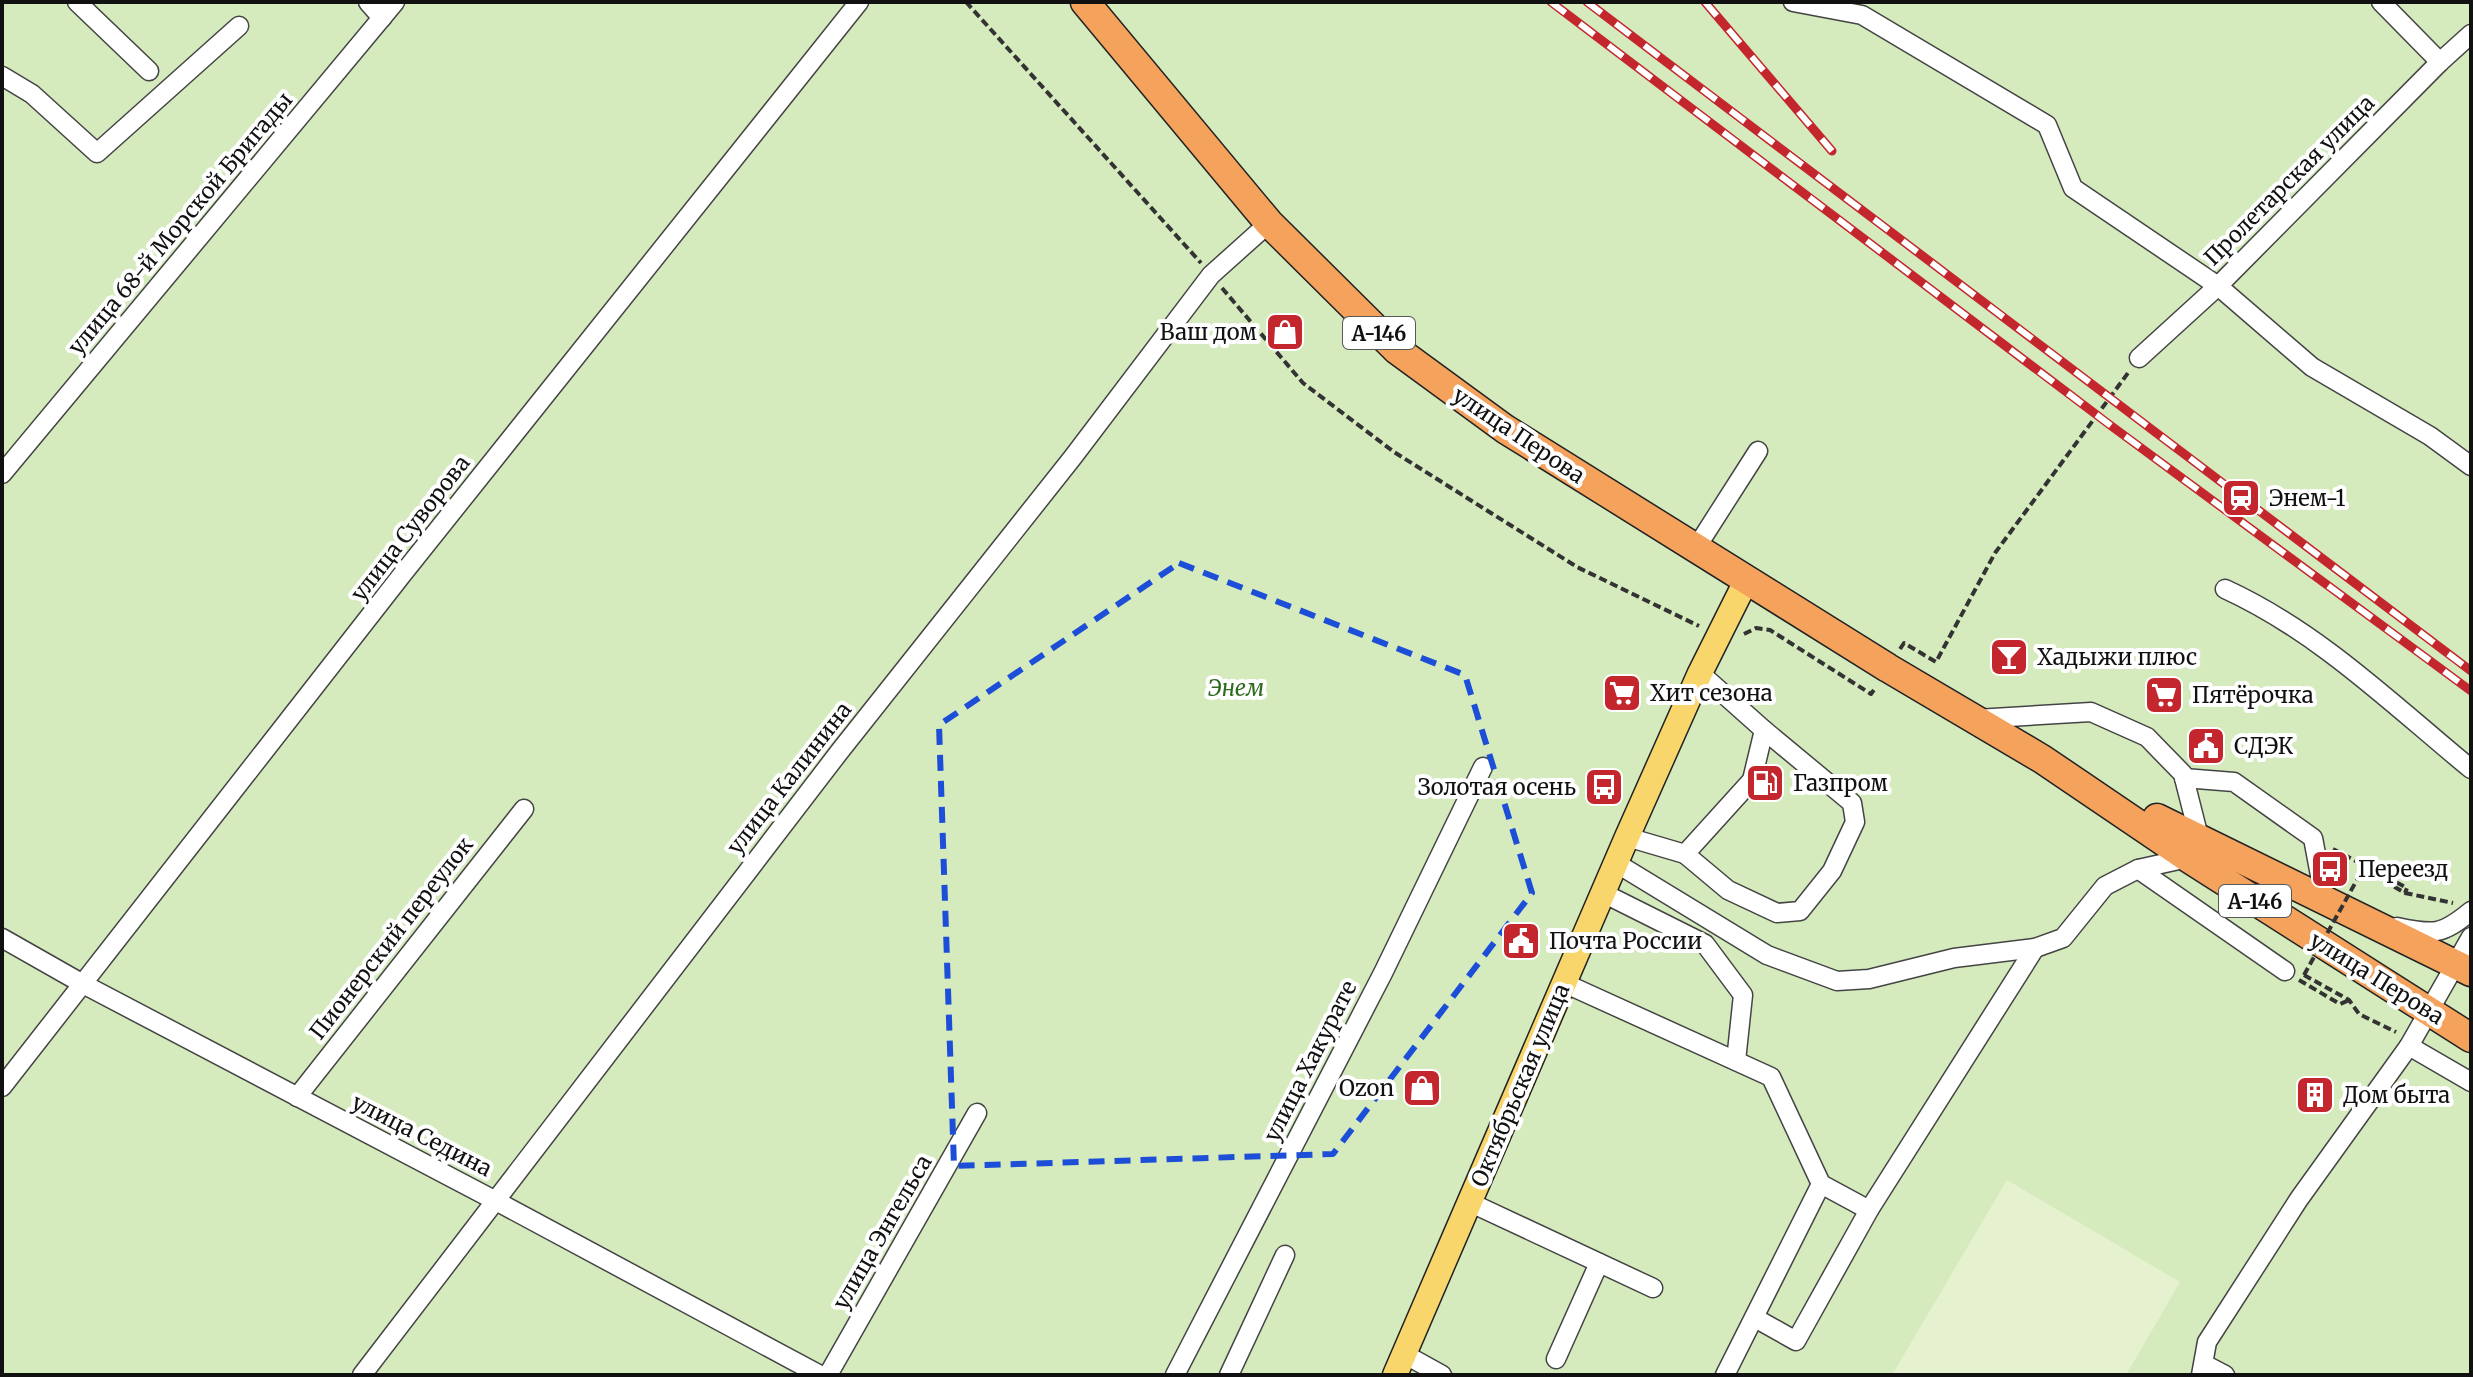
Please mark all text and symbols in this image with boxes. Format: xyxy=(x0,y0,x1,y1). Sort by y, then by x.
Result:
street label: улица 68-й Морской Бригады xyxy=(62,86,298,360)
street label: Пролетарская улица xyxy=(2198,89,2380,271)
shop icon: Ваш дом xyxy=(1264,311,1306,353)
road number: А-146 xyxy=(1343,317,1415,349)
place label: Ваш дом xyxy=(1160,318,1257,346)
street label: улица Перова xyxy=(1448,381,1590,489)
street label: улица Суворова xyxy=(344,449,476,607)
station icon: Энем-1 xyxy=(2220,477,2262,519)
place label: Энем-1 xyxy=(2269,484,2345,512)
bar icon: Хадыжи плюс xyxy=(1988,636,2030,678)
place label: Хадыжи плюс xyxy=(2037,643,2197,671)
supermarket icon: Хит сезона xyxy=(1601,672,1643,714)
park label: Энем xyxy=(1208,674,1264,702)
supermarket icon: Пятёрочка xyxy=(2143,674,2185,716)
place label: Хит сезона xyxy=(1650,679,1773,707)
place label: Пятёрочка xyxy=(2192,681,2314,709)
street label: улица Калинина xyxy=(721,696,857,860)
public building icon: СДЭК xyxy=(2185,725,2227,767)
place label: СДЭК xyxy=(2234,732,2294,760)
fuel station icon: Газпром xyxy=(1744,762,1786,804)
bus stop icon: Золотая осень xyxy=(1583,766,1625,808)
place label: Газпром xyxy=(1793,769,1888,797)
place label: Золотая осень xyxy=(1418,773,1576,801)
street label: Пионерский переулок xyxy=(303,831,479,1045)
bus stop icon: Переезд xyxy=(2309,848,2351,890)
place label: Переезд xyxy=(2358,855,2449,883)
road number: А-146 xyxy=(2219,885,2291,917)
public building icon: Почта России xyxy=(1500,920,1542,962)
street label: улица Перова xyxy=(2305,926,2449,1031)
place label: Почта России xyxy=(1549,927,1702,955)
street label: улица Хакурате xyxy=(1257,976,1363,1146)
street label: Октябрьская улица xyxy=(1465,979,1576,1191)
shop icon: Ozon xyxy=(1401,1067,1443,1109)
place label: Ozon xyxy=(1339,1074,1394,1102)
building icon: Дом быта xyxy=(2294,1074,2336,1116)
place label: Дом быта xyxy=(2343,1081,2450,1109)
street label: улица Седина xyxy=(347,1088,497,1182)
street label: улица Энгельса xyxy=(826,1150,938,1314)

